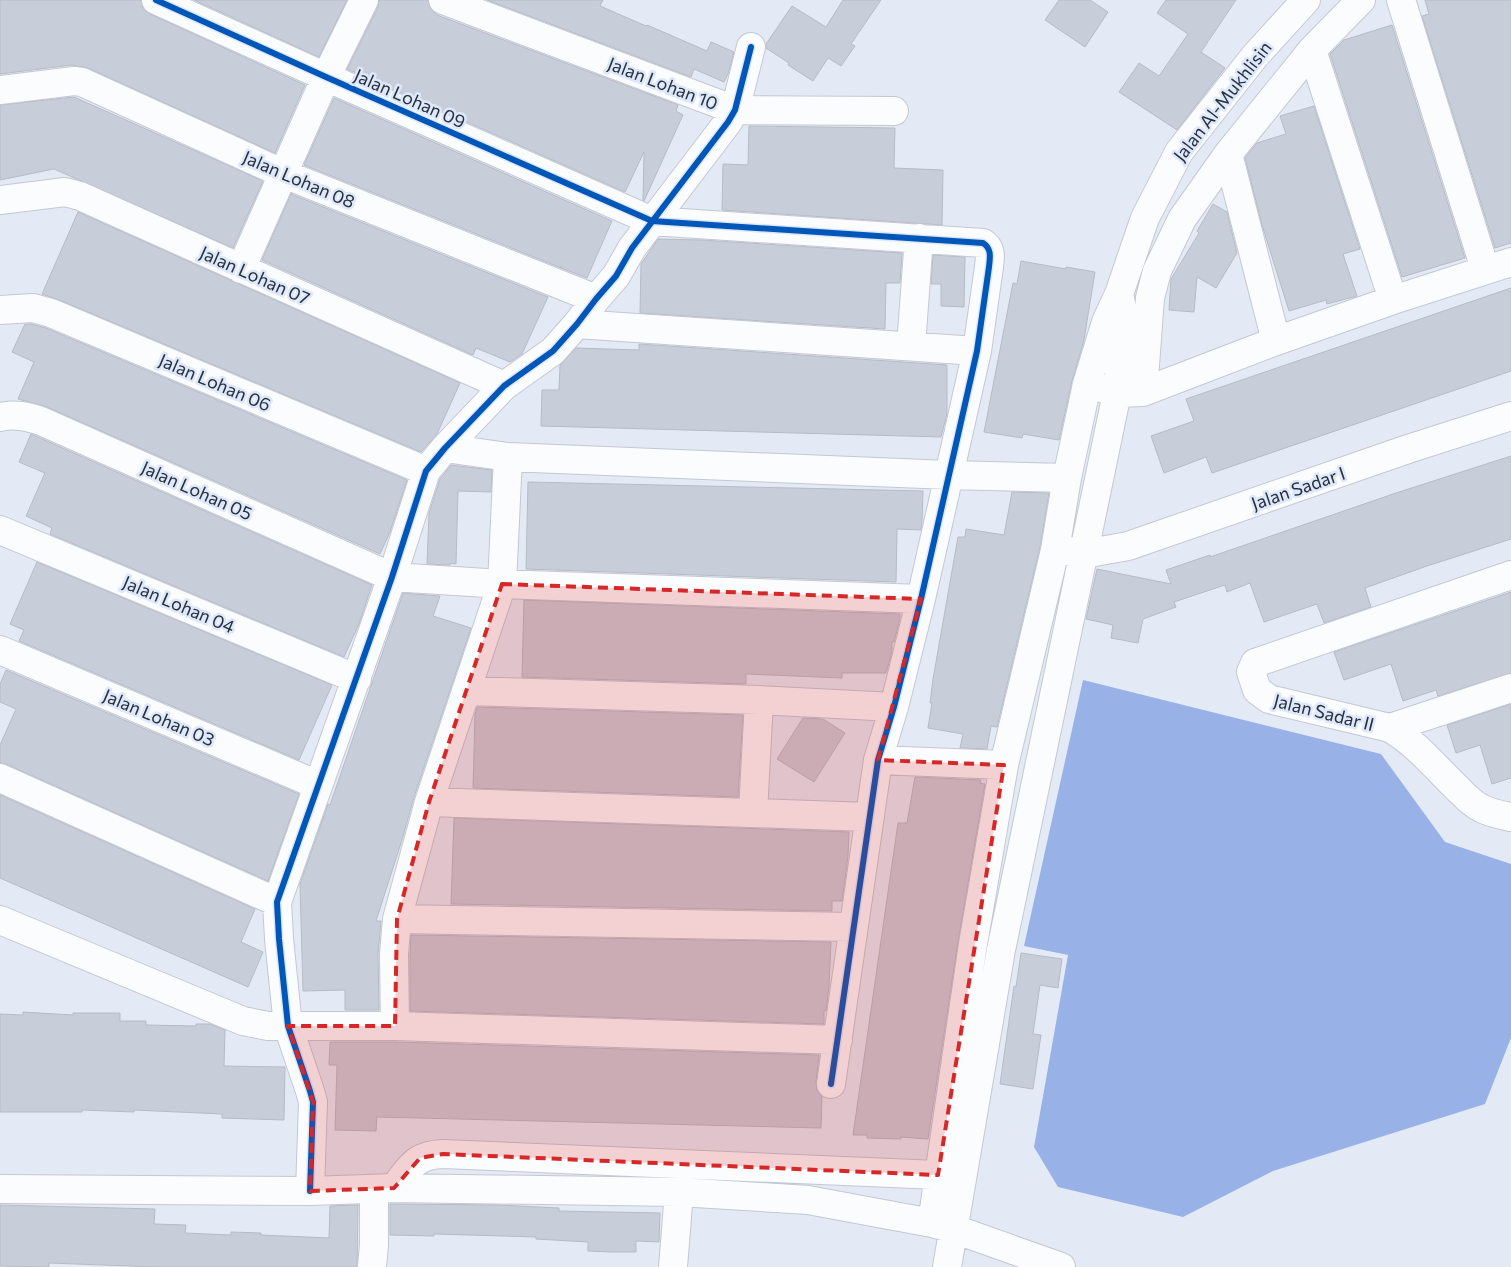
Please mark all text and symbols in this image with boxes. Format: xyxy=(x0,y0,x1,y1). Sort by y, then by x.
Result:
street label: Jalan Al-Mukhlisin xyxy=(1168,36,1276,166)
street label: Jalan Lohan 10 xyxy=(605,52,721,114)
street label: Jalan Lohan 09 xyxy=(351,64,469,132)
street label: Jalan Lohan 08 xyxy=(240,146,358,213)
street label: Jalan Lohan 07 xyxy=(197,241,313,309)
street label: Jalan Lohan 06 xyxy=(156,349,274,415)
street label: Jalan Lohan 05 xyxy=(138,456,256,524)
street label: Jalan Sadar I xyxy=(1248,462,1348,514)
street label: Jalan Lohan 04 xyxy=(120,571,238,638)
street label: Jalan Lohan 03 xyxy=(100,684,218,750)
street label: Jalan Sadar II xyxy=(1271,689,1377,735)

